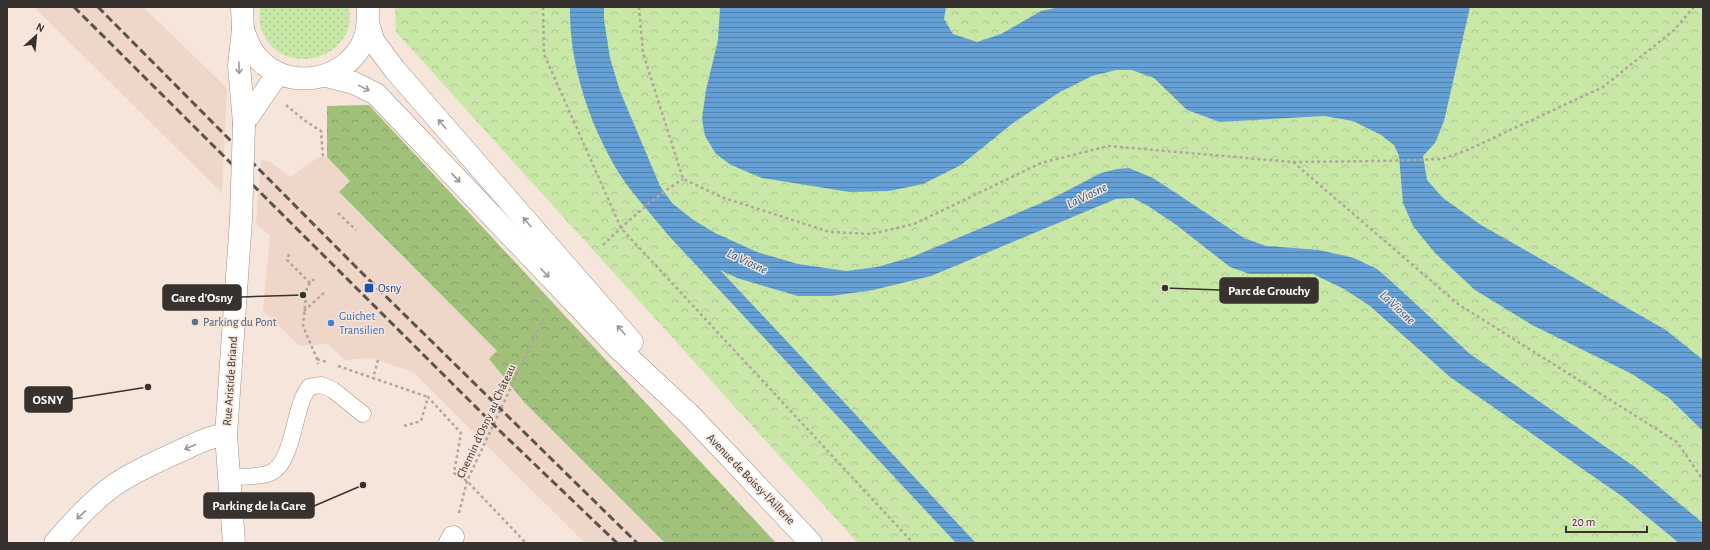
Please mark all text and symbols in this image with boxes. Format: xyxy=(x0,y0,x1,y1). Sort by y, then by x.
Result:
north arrow xyxy=(16,16,56,56)
text: N xyxy=(34,21,46,34)
one-way arrow xyxy=(236,61,243,74)
one-way arrow xyxy=(357,85,369,92)
one-way arrow xyxy=(437,118,446,129)
one-way arrow xyxy=(451,173,461,183)
water label: La Viosne xyxy=(1065,181,1109,211)
one-way arrow xyxy=(522,216,531,227)
water label: La Viosne xyxy=(725,247,769,277)
one-way arrow xyxy=(540,268,550,278)
callout: Parc de Grouchy xyxy=(1220,278,1318,303)
marker: Osny xyxy=(363,282,375,294)
place label: Osny xyxy=(378,282,401,295)
callout: Gare d'Osny xyxy=(163,285,241,310)
text: Parc de Grouchy xyxy=(1228,285,1310,298)
water label: La Viosne xyxy=(1377,289,1417,327)
text: Gare d'Osny xyxy=(171,292,233,305)
place label: Guichet Transilien xyxy=(339,310,384,336)
place label: Parking du Pont xyxy=(203,316,277,328)
marker: Parking du Pont xyxy=(190,317,200,327)
marker: Guichet Transilien xyxy=(326,318,336,328)
one-way arrow xyxy=(617,325,626,336)
street label: Rue Aristide Briand xyxy=(221,336,239,426)
street label: Chemin d'Osny au Château xyxy=(454,362,519,480)
callout: OSNY xyxy=(25,387,72,412)
text: OSNY xyxy=(32,394,64,407)
street label: Avenue de Boissy-l'Aillerie xyxy=(704,431,797,527)
one-way arrow xyxy=(184,444,196,451)
callout: Parking de la Gare xyxy=(204,493,314,518)
text: Parking de la Gare xyxy=(212,500,306,513)
scale bar xyxy=(1566,508,1647,534)
one-way arrow xyxy=(75,511,86,520)
text: 20 m xyxy=(1572,516,1595,528)

